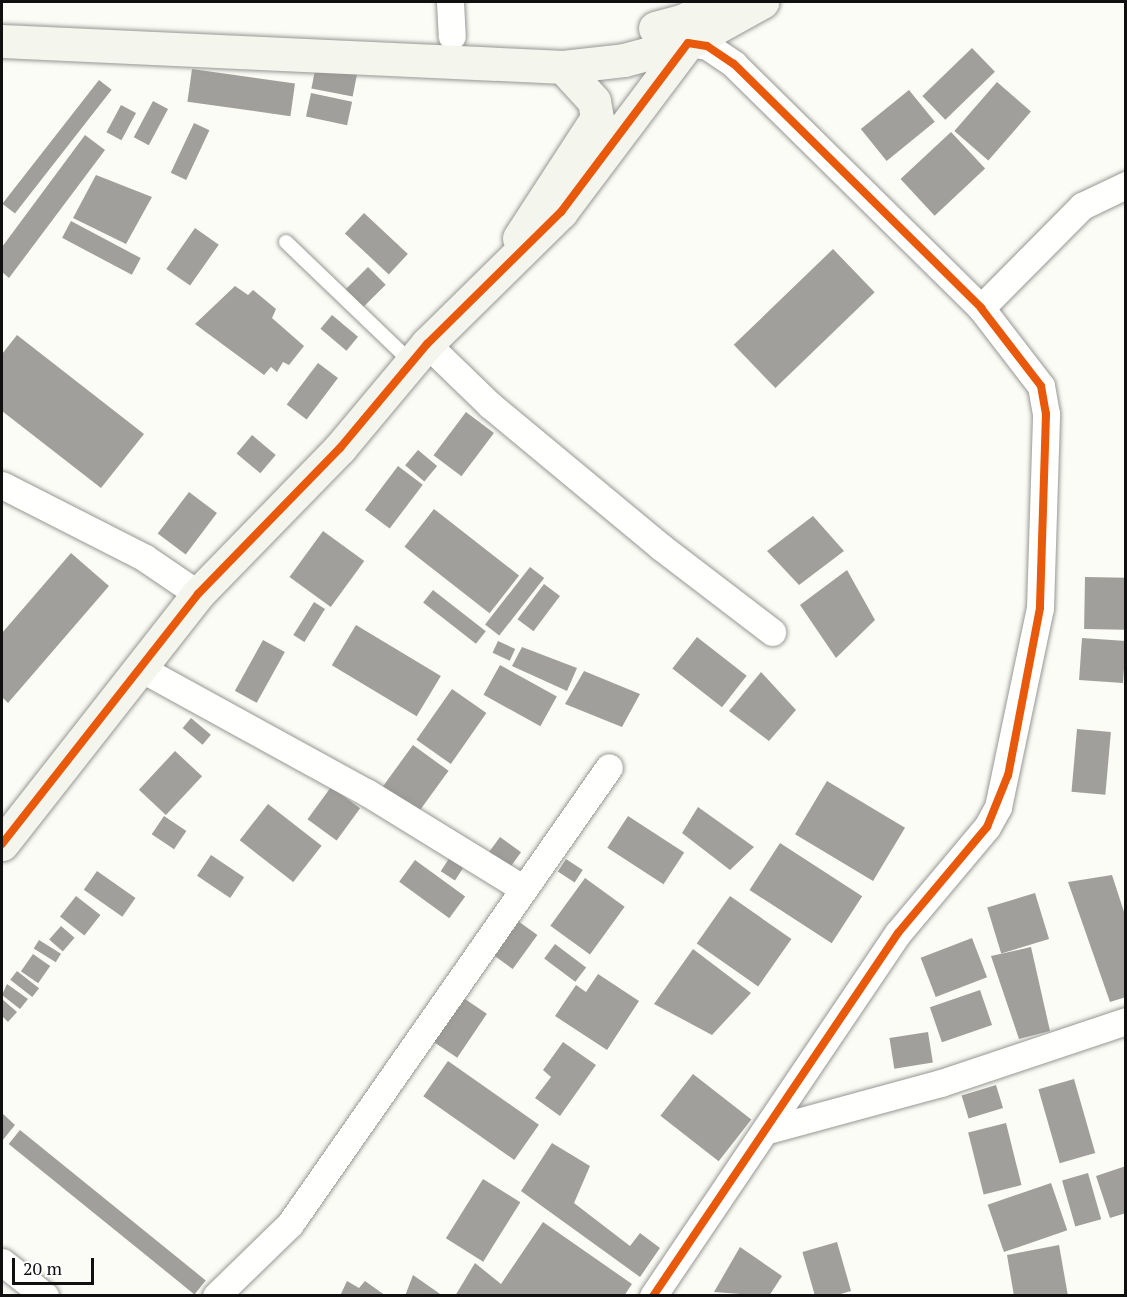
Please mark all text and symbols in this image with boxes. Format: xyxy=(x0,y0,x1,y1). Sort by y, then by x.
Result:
scale bar xyxy=(15,1246,98,1284)
text: 20 m xyxy=(23,1256,62,1280)

